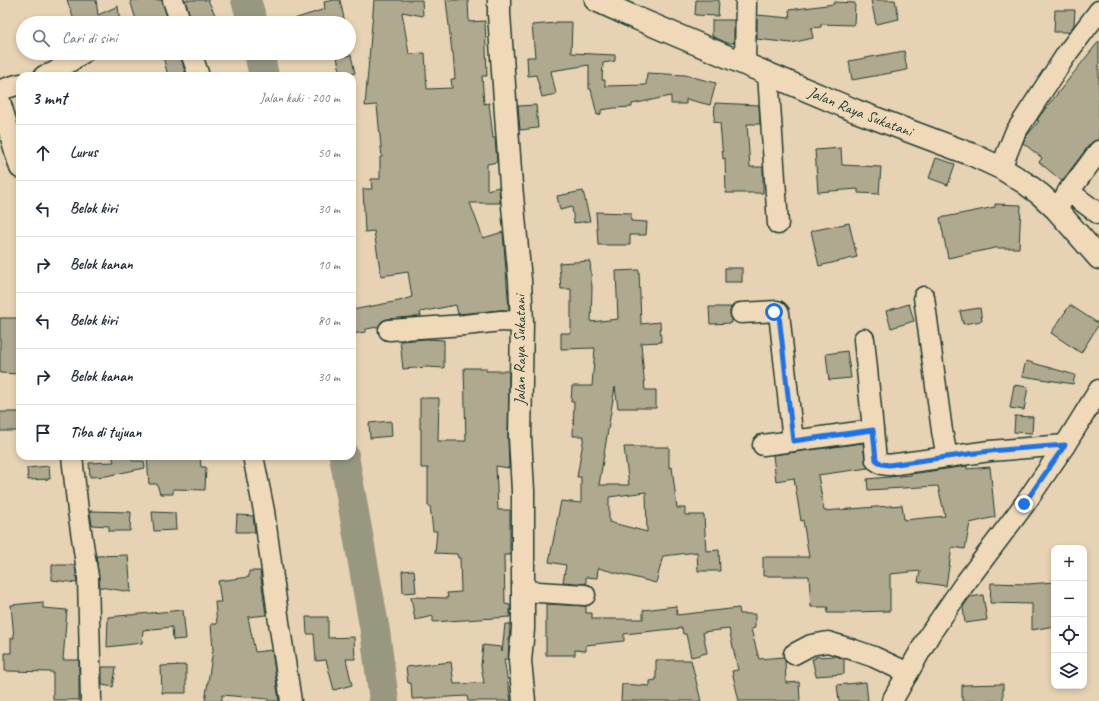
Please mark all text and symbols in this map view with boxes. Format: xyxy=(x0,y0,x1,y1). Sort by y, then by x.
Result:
search box xyxy=(16,16,356,60)
icon: search xyxy=(30,27,52,49)
text: Cari di sini xyxy=(62,29,117,48)
street label: Jalan Raya Sukatani xyxy=(804,81,917,142)
text: 3 mnt xyxy=(32,88,67,109)
text: Jalan kaki · 200 m xyxy=(260,90,340,106)
icon: ahead xyxy=(32,142,54,164)
text: Lurus xyxy=(70,143,98,162)
text: 50 m xyxy=(318,145,340,161)
icon: left xyxy=(32,198,54,220)
text: Belok kiri xyxy=(70,199,117,218)
text: 30 m xyxy=(318,201,340,217)
icon: right xyxy=(32,254,54,276)
text: Belok kanan xyxy=(70,255,133,274)
text: 10 m xyxy=(318,257,340,273)
street label: Jalan Raya Sukatani xyxy=(510,293,530,406)
route start xyxy=(765,303,783,321)
icon: left xyxy=(32,310,54,332)
text: Belok kiri xyxy=(70,311,117,330)
text: 80 m xyxy=(318,313,340,329)
icon: right xyxy=(32,366,54,388)
text: Belok kanan xyxy=(70,367,133,386)
text: 30 m xyxy=(318,369,340,385)
icon: arrive xyxy=(32,422,54,444)
text: Tiba di tujuan xyxy=(70,423,141,442)
route end xyxy=(1015,495,1033,513)
map controls xyxy=(1051,545,1087,689)
button: + xyxy=(1051,545,1087,581)
button: − xyxy=(1051,581,1087,617)
button: locate xyxy=(1051,617,1087,653)
button: layers xyxy=(1051,653,1087,689)

